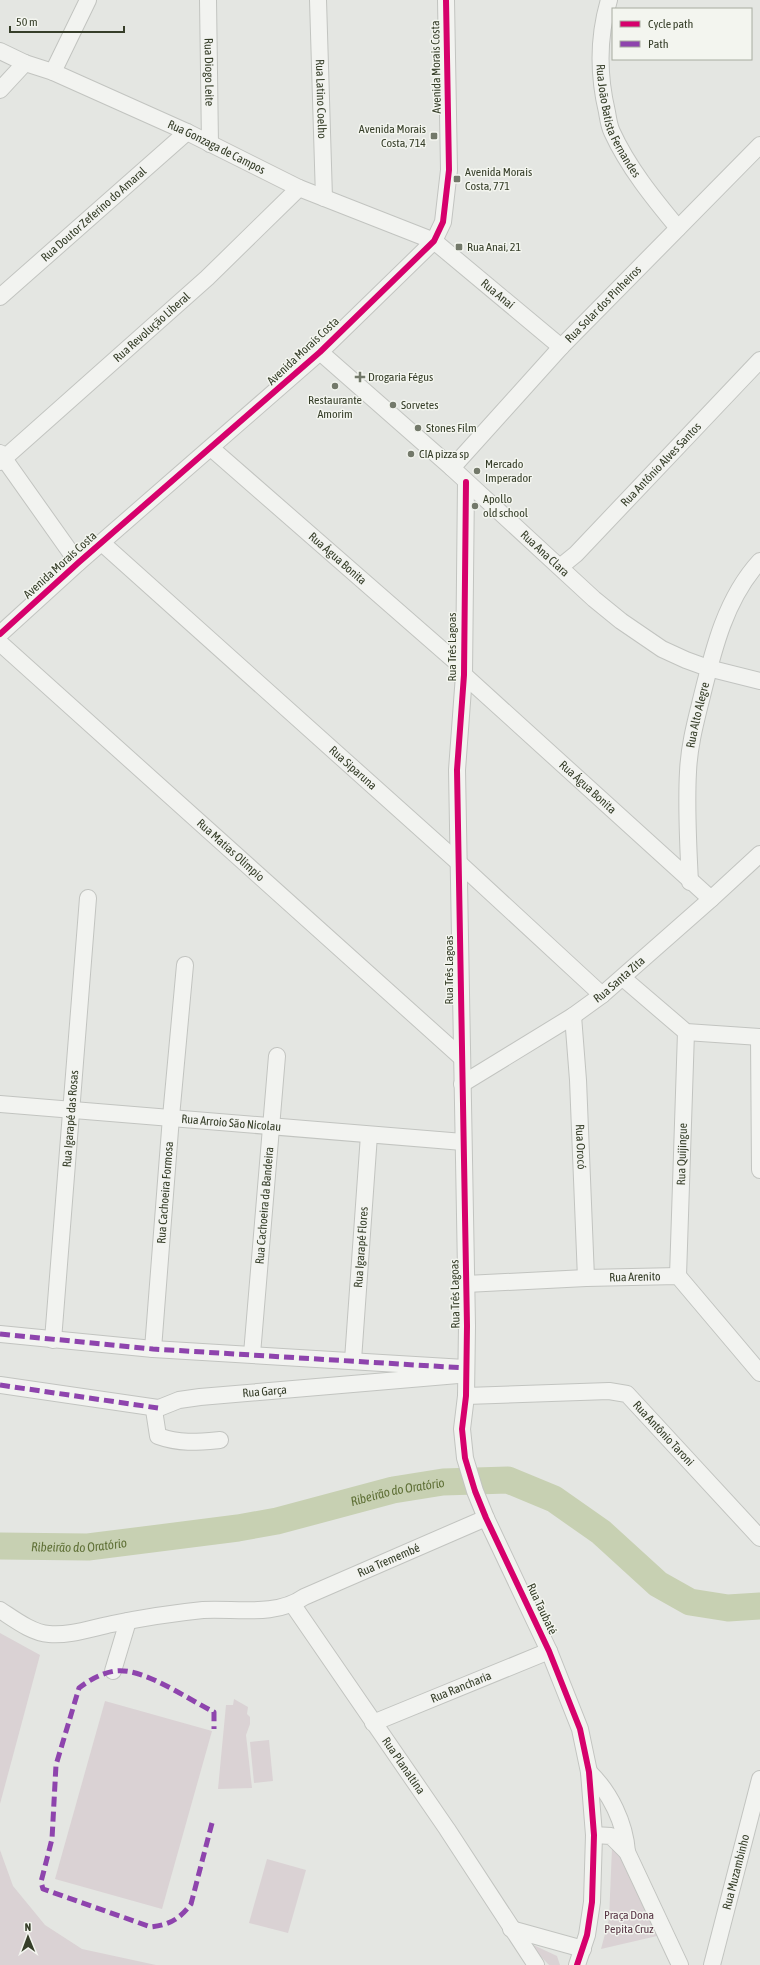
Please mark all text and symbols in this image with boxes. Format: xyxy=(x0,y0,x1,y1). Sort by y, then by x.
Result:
scale bar xyxy=(10,8,124,34)
legend xyxy=(612,8,752,60)
text: 50 m xyxy=(16,15,38,29)
text: Cycle path xyxy=(648,17,693,31)
street label: Avenida Morais Costa xyxy=(428,20,444,114)
text: Path xyxy=(648,37,669,51)
street label: Rua Diogo Leite xyxy=(202,38,216,106)
street label: Rua Latino Coelho xyxy=(313,59,329,139)
street label: Rua João Batista Fernandes xyxy=(594,64,643,180)
street label: Rua Gonzaga de Campos xyxy=(165,117,268,177)
place label: Avenida Morais Costa, 714 xyxy=(359,122,426,150)
marker: Avenida Morais Costa, 714 xyxy=(429,131,439,141)
street label: Rua Doutor Zeferino do Amaral xyxy=(38,164,150,264)
place label: Avenida Morais Costa, 771 xyxy=(465,165,532,193)
marker: Avenida Morais Costa, 771 xyxy=(452,174,462,184)
place label: Rua Anaí, 21 xyxy=(467,240,521,254)
marker: Rua Anaí, 21 xyxy=(454,242,464,252)
street label: Rua Solar dos Pinheiros xyxy=(562,263,644,346)
street label: Rua Anaí xyxy=(478,276,517,312)
street label: Rua Revolução Liberal xyxy=(110,289,194,365)
street label: Avenida Morais Costa xyxy=(264,314,342,388)
place label: Drogaria Fégus xyxy=(368,370,433,384)
marker: Drogaria Fégus xyxy=(355,372,365,382)
marker: Restaurante Amorim xyxy=(330,381,340,391)
place label: Restaurante Amorim xyxy=(308,393,362,421)
place label: Sorvetes xyxy=(401,398,439,412)
marker: Sorvetes xyxy=(388,400,398,410)
street label: Rua Antônio Alves Santos xyxy=(618,420,704,509)
place label: Stones Film xyxy=(426,421,477,435)
marker: Stones Film xyxy=(413,423,423,433)
place label: CIA pizza sp xyxy=(419,447,470,461)
marker: CIA pizza sp xyxy=(406,449,416,459)
place label: Mercado Imperador xyxy=(485,457,532,485)
marker: Mercado Imperador xyxy=(472,466,482,476)
place label: Apollo old school xyxy=(483,492,529,520)
marker: Apollo old school xyxy=(470,501,480,511)
street label: Rua Ana Clara xyxy=(518,528,572,579)
street label: Avenida Morais Costa xyxy=(21,529,99,601)
street label: Rua Água Bonita xyxy=(306,530,369,588)
street label: Rua Três Lagoas xyxy=(445,612,459,682)
street label: Rua Alto Alegre xyxy=(684,681,712,749)
street label: Rua Siparuna xyxy=(326,743,380,793)
street label: Rua Água Bonita xyxy=(556,758,619,817)
street label: Rua Matias Olímpio xyxy=(194,816,268,884)
street label: Rua Três Lagoas xyxy=(442,935,456,1005)
street label: Rua Santa Zita xyxy=(591,954,648,1006)
street label: Rua Igarapé das Rosas xyxy=(60,1070,81,1168)
street label: Rua Arroio São Nicolau xyxy=(181,1112,282,1134)
street label: Rua Quijingue xyxy=(674,1123,690,1185)
street label: Rua Orocó xyxy=(573,1124,589,1170)
street label: Rua Cachoeira Formosa xyxy=(154,1141,176,1244)
street label: Rua Cachoeira da Bandeira xyxy=(253,1146,276,1265)
street label: Rua Igarapé Flores xyxy=(351,1206,371,1288)
street label: Rua Três Lagoas xyxy=(447,1259,463,1329)
street label: Rua Arenito xyxy=(609,1269,661,1284)
street label: Rua Garça xyxy=(242,1383,287,1400)
street label: Rua Antônio Taroni xyxy=(630,1398,697,1469)
water label: Ribeirão do Oratório xyxy=(349,1474,446,1509)
water label: Ribeirão do Oratório xyxy=(31,1535,128,1555)
street label: Rua Tremembé xyxy=(355,1541,422,1580)
street label: Rua Taubaté xyxy=(524,1581,560,1637)
street label: Rua Rancharia xyxy=(429,1668,493,1706)
street label: Rua Planaltina xyxy=(379,1735,428,1797)
street label: Rua Muzambinho xyxy=(720,1833,753,1911)
park label: Praça Dona Pepita Cruz xyxy=(604,1908,654,1936)
north arrow xyxy=(8,1917,48,1957)
text: N xyxy=(24,1921,31,1933)

